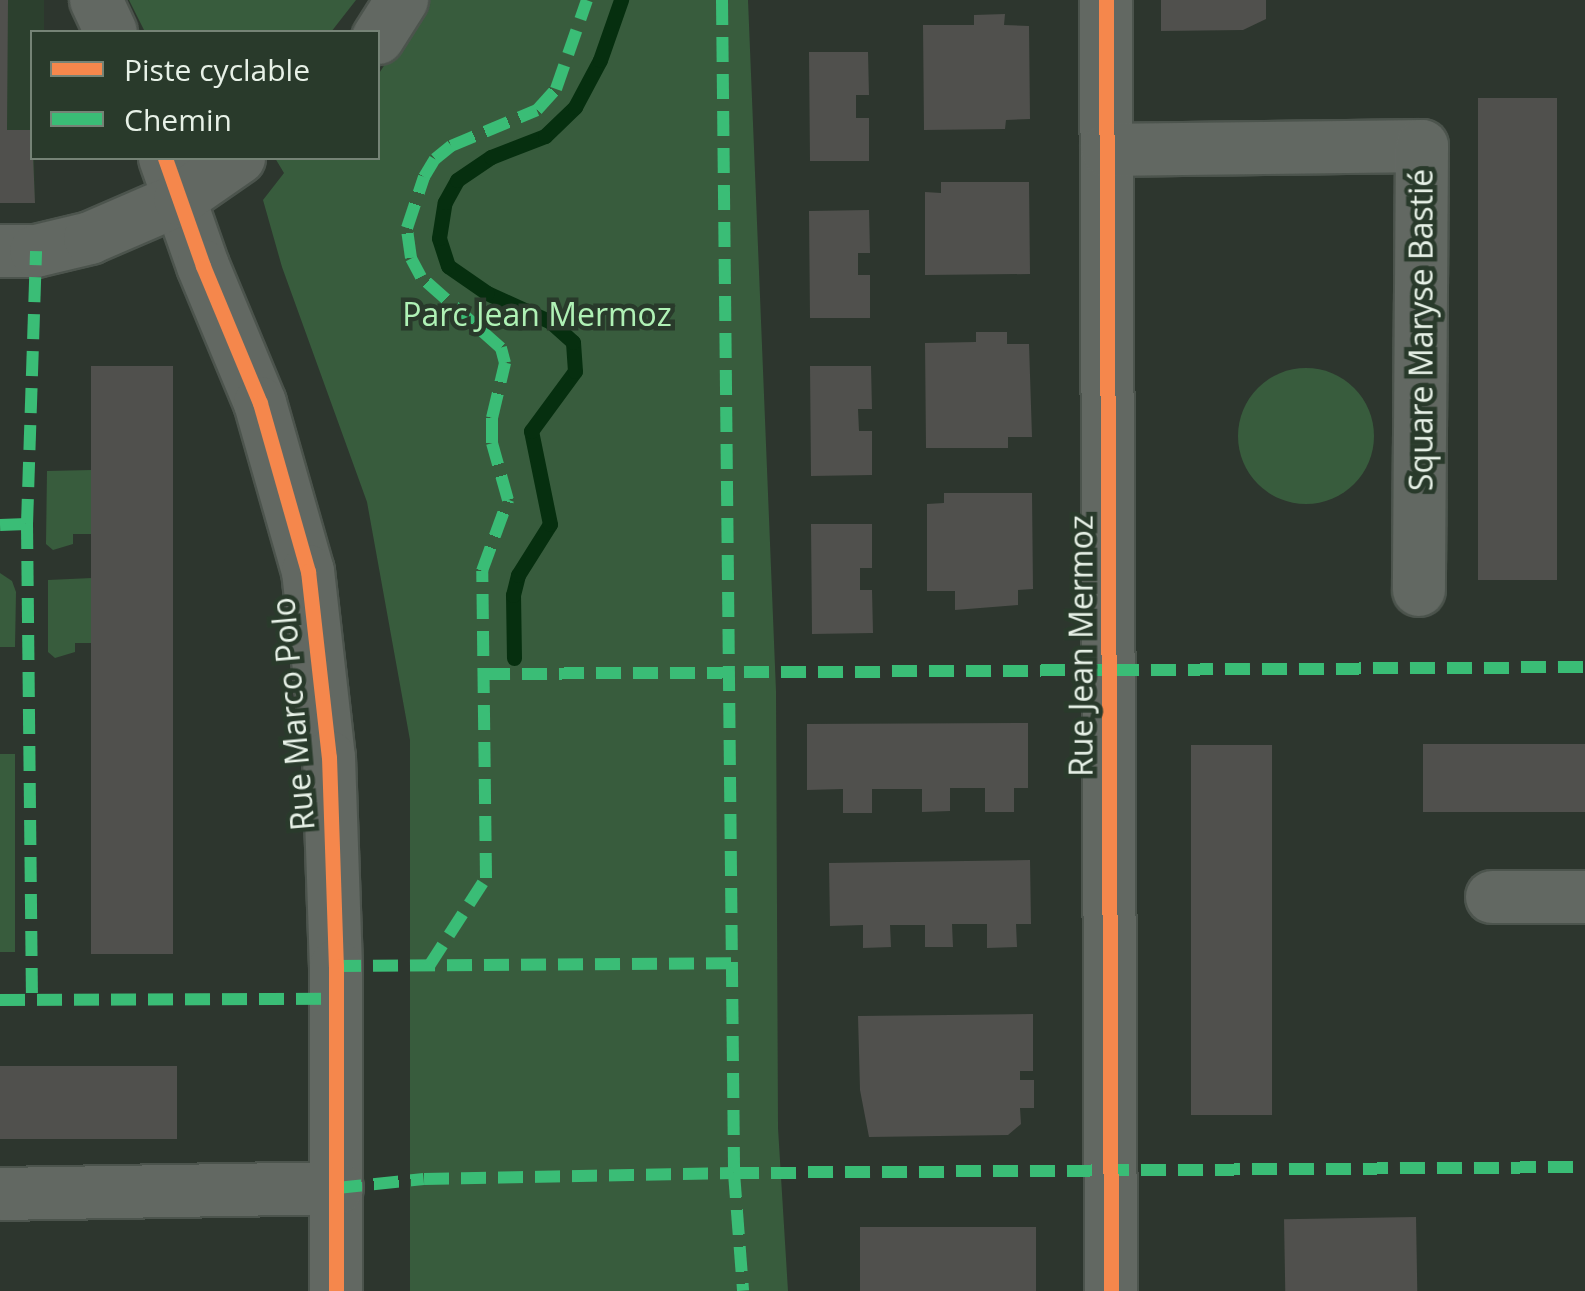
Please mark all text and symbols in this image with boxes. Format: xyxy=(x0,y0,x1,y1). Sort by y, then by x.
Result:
legend xyxy=(30,30,380,160)
text: Piste cyclable xyxy=(124,49,310,90)
text: Chemin xyxy=(124,99,232,140)
street label: Square Maryse Bastié xyxy=(1402,169,1440,491)
park label: Parc Jean Mermoz xyxy=(402,295,672,333)
street label: Rue Jean Mermoz xyxy=(1062,515,1100,777)
street label: Rue Marco Polo xyxy=(264,596,322,832)

